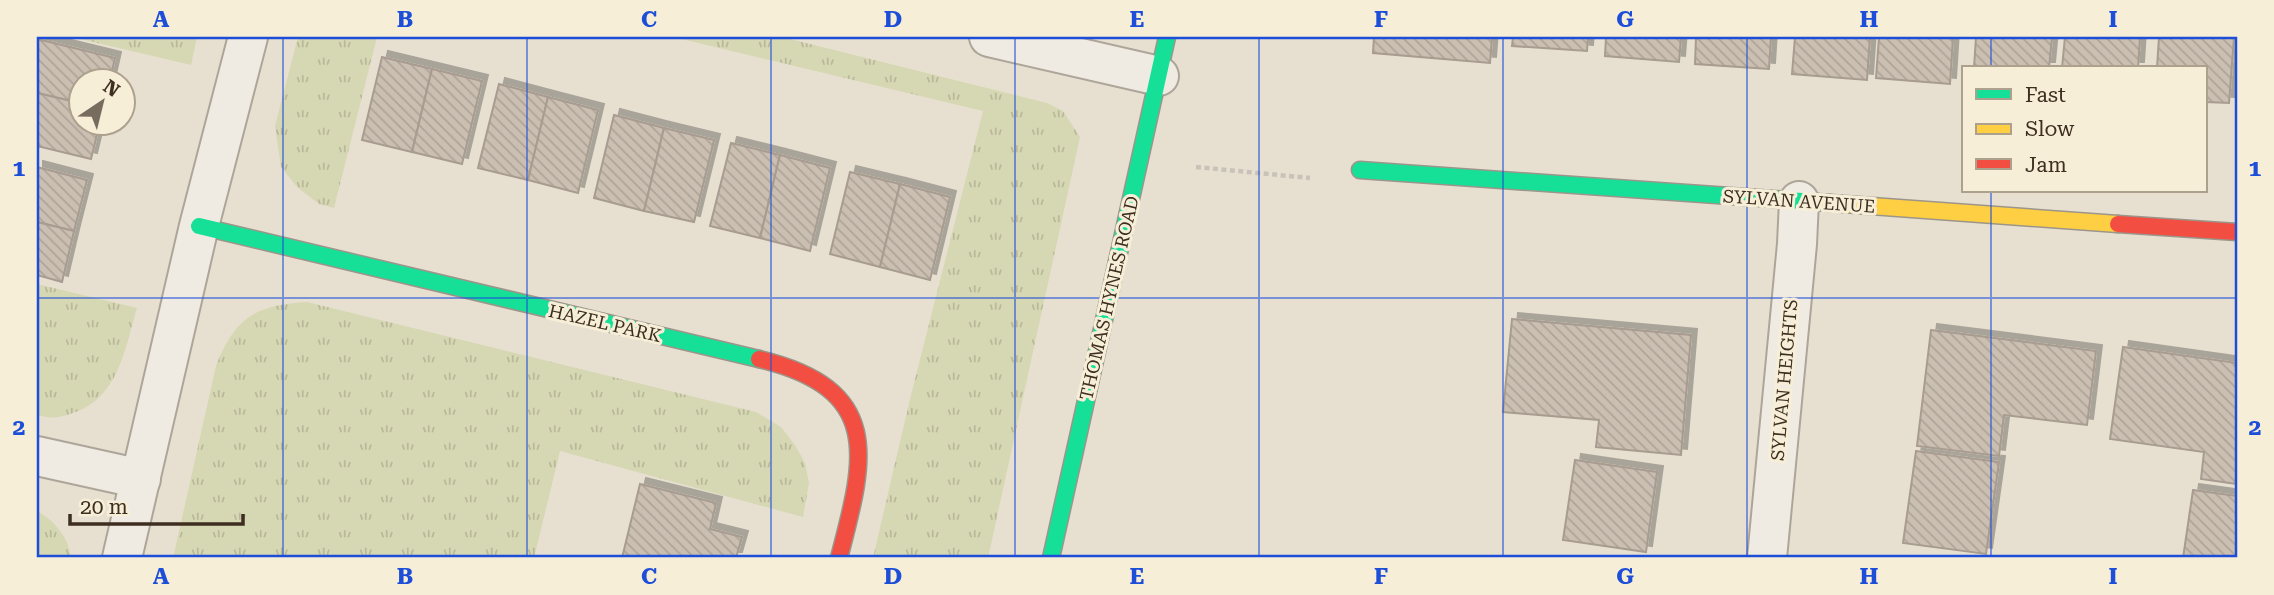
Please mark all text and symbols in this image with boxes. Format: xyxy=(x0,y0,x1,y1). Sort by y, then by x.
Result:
text: A xyxy=(153,6,170,33)
text: B xyxy=(397,6,413,33)
text: C xyxy=(641,6,657,33)
text: D xyxy=(884,6,902,33)
text: E xyxy=(1130,6,1144,33)
text: F xyxy=(1374,6,1388,33)
text: G xyxy=(1616,6,1634,33)
text: H xyxy=(1860,6,1879,33)
text: I xyxy=(2108,6,2118,33)
north arrow xyxy=(66,66,136,136)
legend xyxy=(1962,66,2208,192)
text: N xyxy=(99,75,124,102)
text: Fast xyxy=(2025,83,2066,107)
text: Slow xyxy=(2025,117,2075,141)
text: Jam xyxy=(2025,153,2067,177)
text: 1 xyxy=(13,155,26,182)
text: 1 xyxy=(2249,155,2262,182)
street label: SYLVAN AVENUE xyxy=(1722,185,1876,217)
street label: THOMAS HYNES ROAD xyxy=(1075,194,1143,402)
street label: SYLVAN HEIGHTS xyxy=(1766,298,1802,462)
street label: HAZEL PARK xyxy=(547,300,663,346)
text: 2 xyxy=(13,414,25,441)
text: 2 xyxy=(2249,414,2261,441)
scale bar xyxy=(70,483,243,527)
text: 20 m xyxy=(80,495,128,519)
text: A xyxy=(153,563,170,590)
text: B xyxy=(397,563,413,590)
text: C xyxy=(641,563,657,590)
text: D xyxy=(884,563,902,590)
text: E xyxy=(1130,563,1144,590)
text: F xyxy=(1374,563,1388,590)
text: G xyxy=(1616,563,1634,590)
text: H xyxy=(1860,563,1879,590)
text: I xyxy=(2108,563,2118,590)

